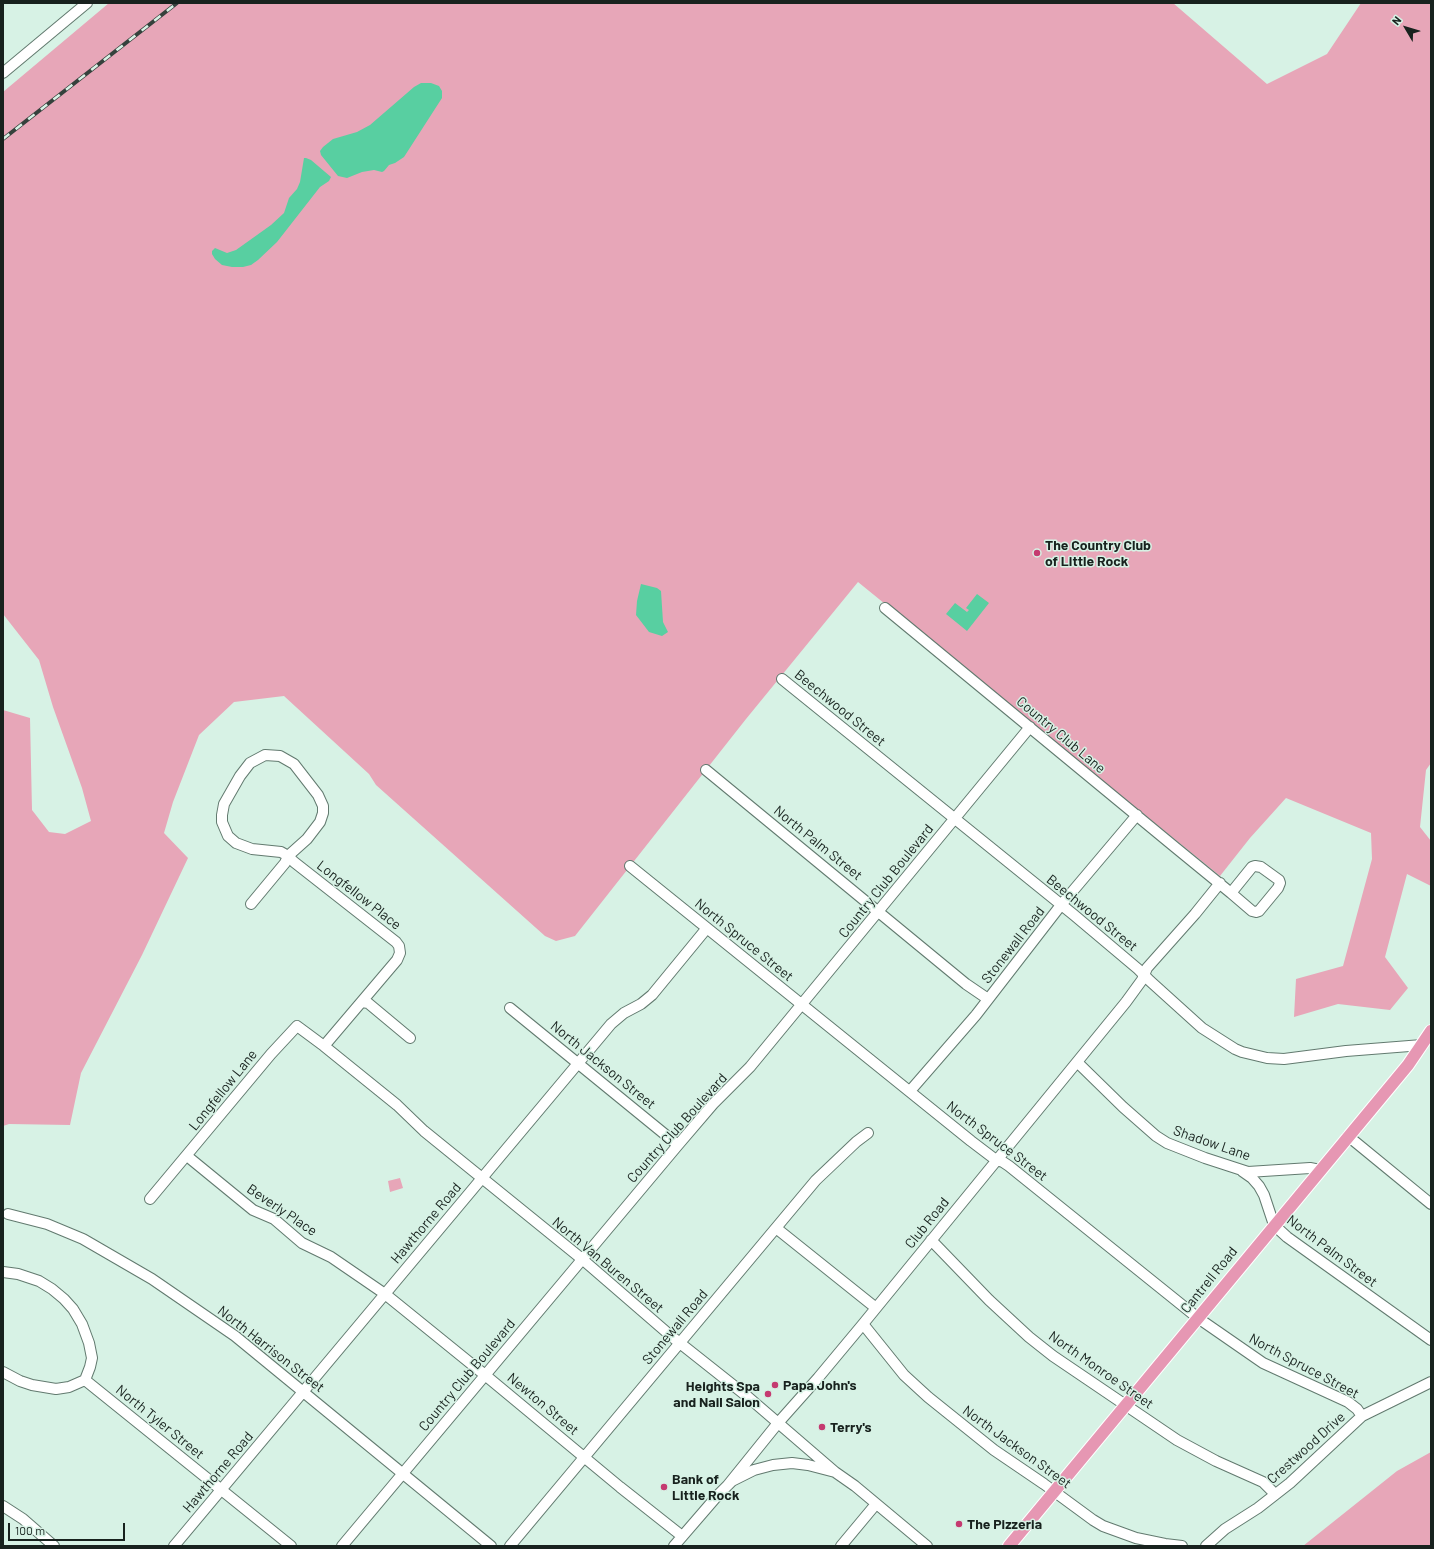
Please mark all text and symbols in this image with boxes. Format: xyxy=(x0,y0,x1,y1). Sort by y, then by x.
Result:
north arrow xyxy=(1386,8,1426,48)
text: N xyxy=(1389,13,1404,27)
place label: The Country Club of Little Rock xyxy=(1045,537,1151,570)
marker: The Country Club of Little Rock xyxy=(1032,548,1042,558)
street label: Beechwood Street xyxy=(791,666,889,750)
street label: Country Club Lane xyxy=(1013,693,1109,777)
street label: North Palm Street xyxy=(770,802,866,884)
street label: Country Club Boulevard xyxy=(835,821,937,941)
street label: Longfellow Place xyxy=(313,857,405,933)
street label: Beechwood Street xyxy=(1043,871,1141,955)
street label: North Spruce Street xyxy=(691,895,797,985)
street label: Stonewall Road xyxy=(978,903,1048,987)
street label: North Jackson Street xyxy=(547,1017,659,1113)
street label: Longfellow Lane xyxy=(185,1046,261,1134)
street label: Country Club Boulevard xyxy=(623,1070,731,1186)
street label: North Spruce Street xyxy=(943,1098,1051,1184)
street label: Shadow Lane xyxy=(1171,1122,1253,1164)
street label: Hawthorne Road xyxy=(387,1179,465,1267)
street label: Beverly Place xyxy=(244,1180,320,1240)
street label: Club Road xyxy=(901,1194,953,1252)
street label: North Palm Street xyxy=(1283,1211,1381,1291)
street label: North Van Buren Street xyxy=(549,1214,667,1316)
street label: Cantrell Road xyxy=(1177,1243,1241,1317)
street label: Stonewall Road xyxy=(639,1286,711,1368)
street label: North Harrison Street xyxy=(214,1302,328,1396)
street label: Country Club Boulevard xyxy=(415,1315,519,1435)
street label: North Monroe Street xyxy=(1045,1328,1157,1412)
street label: North Spruce Street xyxy=(1246,1330,1362,1402)
street label: Newton Street xyxy=(504,1369,582,1439)
place label: Papa John's xyxy=(783,1377,857,1393)
place label: Heights Spa and Nail Salon xyxy=(673,1378,760,1410)
marker: Papa John's xyxy=(770,1380,780,1390)
street label: North Tyler Street xyxy=(113,1381,207,1463)
marker: Heights Spa and Nail Salon xyxy=(763,1389,773,1399)
street label: North Jackson Street xyxy=(959,1402,1075,1492)
street label: Crestwood Drive xyxy=(1263,1408,1349,1488)
place label: Terry's xyxy=(830,1419,872,1435)
marker: Terry's xyxy=(817,1422,827,1432)
street label: Hawthorne Road xyxy=(179,1428,257,1516)
place label: Bank of Little Rock xyxy=(672,1471,739,1504)
marker: Bank of Little Rock xyxy=(659,1482,669,1492)
scale bar xyxy=(10,1515,127,1541)
place label: The Pizzeria xyxy=(967,1516,1042,1532)
marker: The Pizzeria xyxy=(954,1519,964,1529)
text: 100 m xyxy=(15,1523,45,1537)

